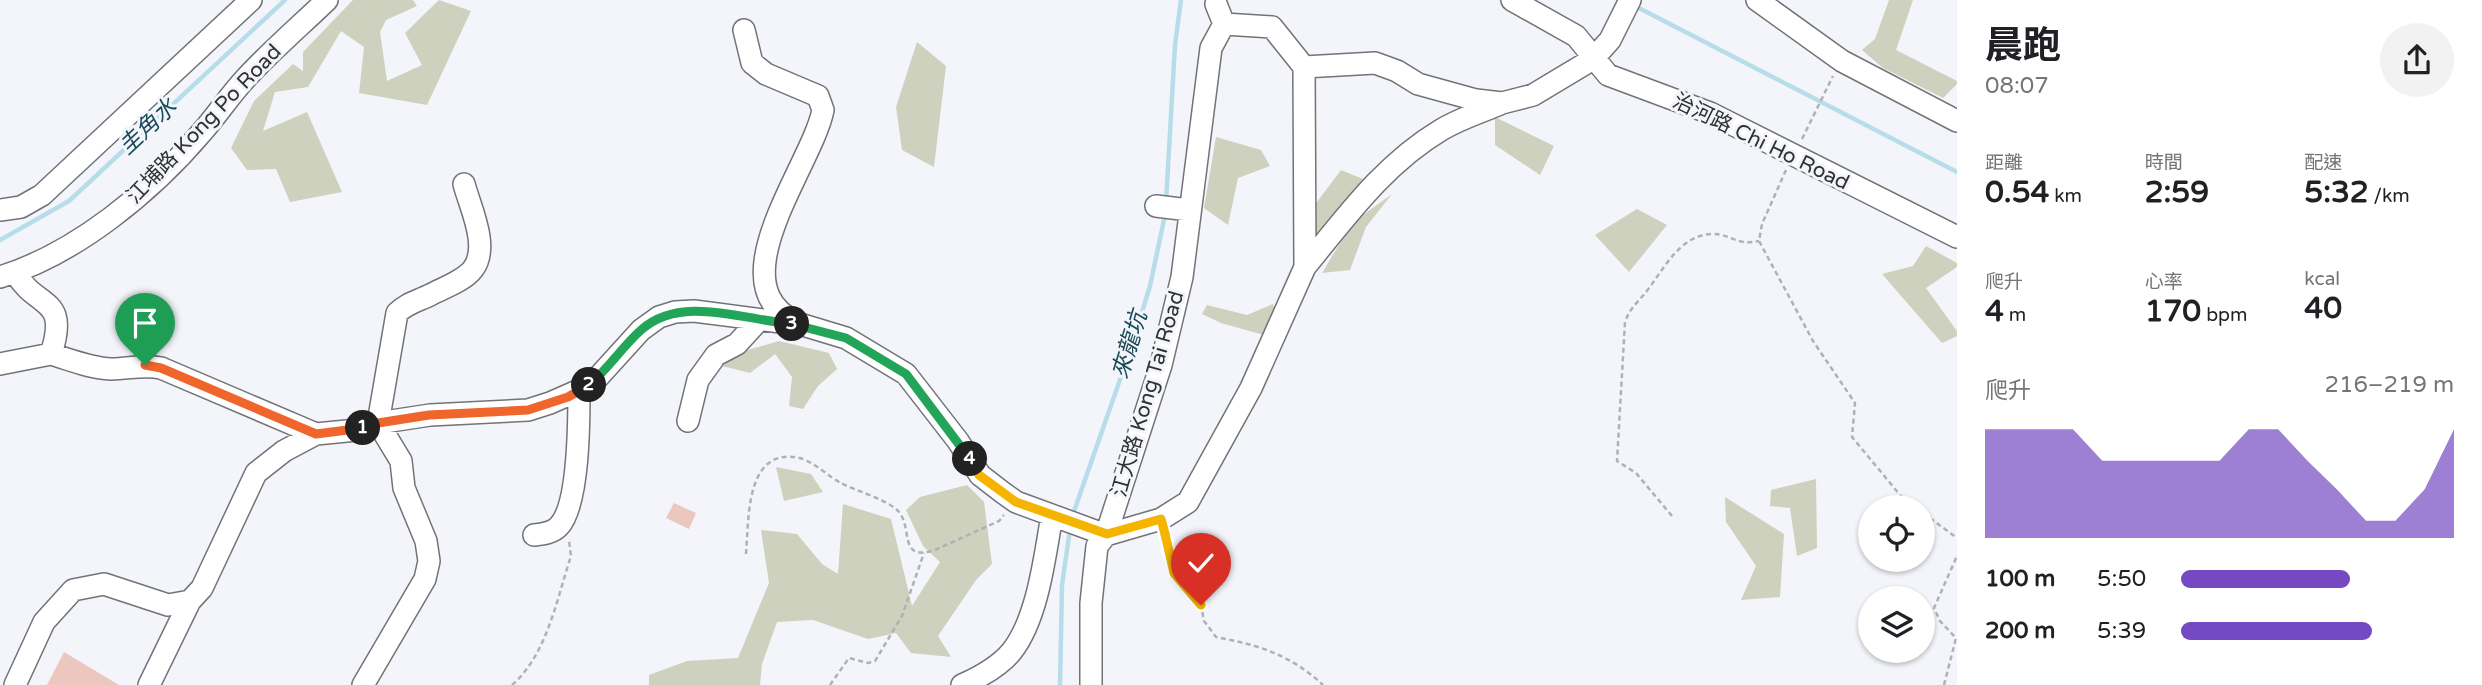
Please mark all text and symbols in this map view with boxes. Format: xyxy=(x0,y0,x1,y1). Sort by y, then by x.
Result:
text: 晨跑 xyxy=(1985,23,2061,69)
button: share xyxy=(2380,23,2454,97)
street label: 江埔路 Kong Po Road xyxy=(122,39,286,209)
text: 08:07 xyxy=(1985,72,2049,100)
street label: 治河路 Chi Ho Road xyxy=(1669,88,1853,196)
water label: 圭角水 xyxy=(113,93,184,161)
text: 距離 xyxy=(1985,152,2023,174)
text: 時間 xyxy=(2145,152,2183,174)
text: 配速 xyxy=(2304,152,2342,174)
text: 0.54 xyxy=(1985,174,2049,211)
text: 2:59 xyxy=(2145,174,2209,211)
text: 5:32 xyxy=(2304,174,2369,211)
text: km xyxy=(2049,185,2082,207)
text: /km xyxy=(2369,185,2410,207)
text: kcal xyxy=(2304,268,2340,290)
text: 爬升 xyxy=(1985,271,2023,293)
text: 心率 xyxy=(2145,271,2183,293)
street label: 江大路 Kong Tai Road xyxy=(1107,288,1189,500)
text: 40 xyxy=(2304,290,2342,327)
pin xyxy=(115,293,175,365)
text: 4 xyxy=(1985,293,2004,330)
text: 170 xyxy=(2145,293,2201,330)
icon: arrive xyxy=(126,304,164,342)
text: m xyxy=(2004,304,2026,326)
text: bpm xyxy=(2201,304,2248,326)
water label: 來龍坑 xyxy=(1107,305,1154,382)
pin: 3 xyxy=(774,306,810,342)
text: 3 xyxy=(786,312,797,334)
pin: 2 xyxy=(572,368,606,402)
text: 216–219 m xyxy=(2325,371,2454,399)
text: 2 xyxy=(583,373,594,395)
text: 爬升 xyxy=(1985,377,2031,405)
pin: 1 xyxy=(346,410,380,446)
text: 1 xyxy=(357,416,368,438)
pin: 4 xyxy=(953,442,988,476)
text: 4 xyxy=(964,447,975,469)
map controls xyxy=(1858,495,1935,663)
button: locate xyxy=(1858,495,1935,572)
pin xyxy=(1171,533,1231,605)
icon: check xyxy=(1182,544,1220,582)
text: 100 m xyxy=(1985,565,2055,593)
text: 5:50 xyxy=(2097,565,2146,593)
button: layers xyxy=(1858,586,1935,663)
text: 200 m xyxy=(1985,617,2055,645)
text: 5:39 xyxy=(2097,617,2146,645)

